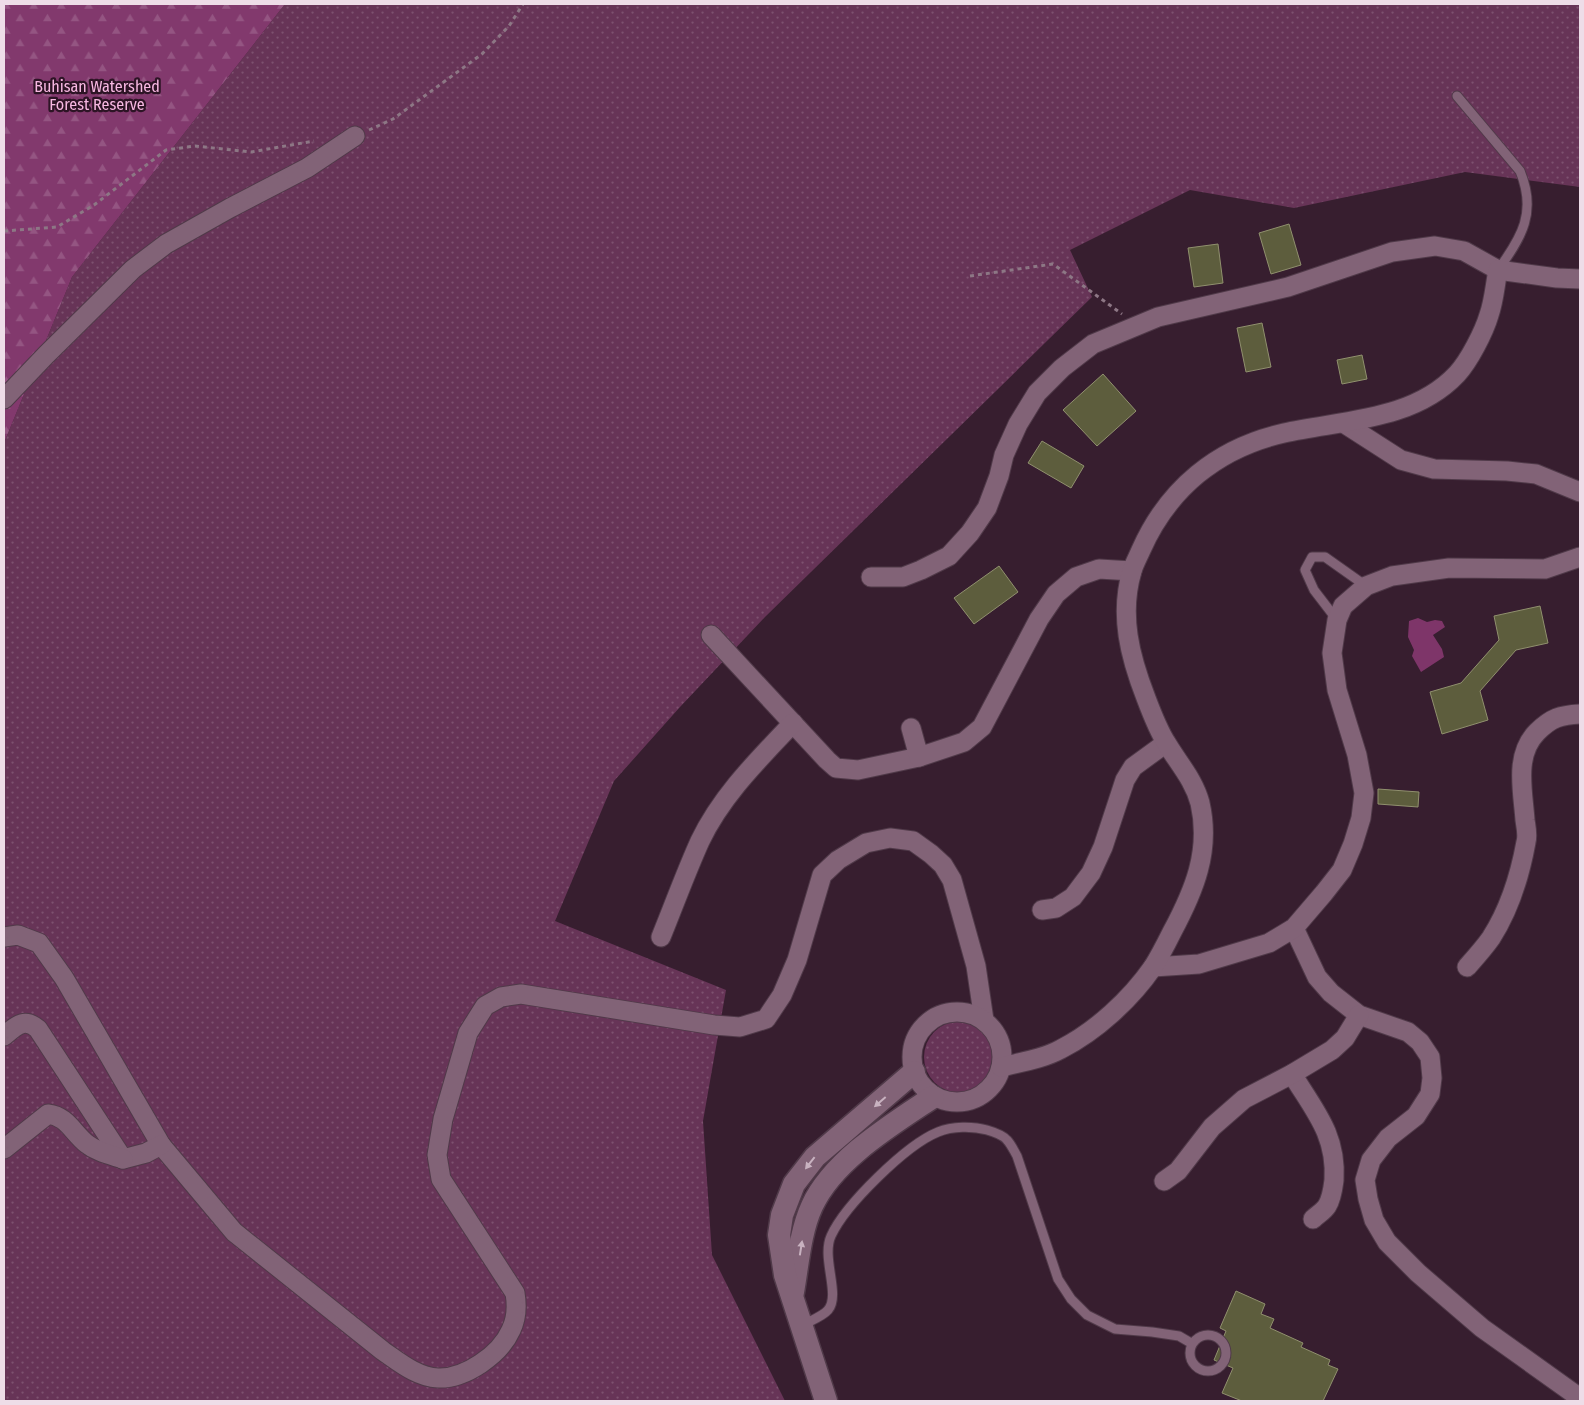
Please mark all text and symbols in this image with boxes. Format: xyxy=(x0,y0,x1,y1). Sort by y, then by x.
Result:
park label: Buhisan Watershed Forest Reserve xyxy=(34,77,160,114)
one-way arrow xyxy=(874,1096,887,1107)
one-way arrow xyxy=(804,1157,815,1170)
one-way arrow xyxy=(797,1239,805,1255)

